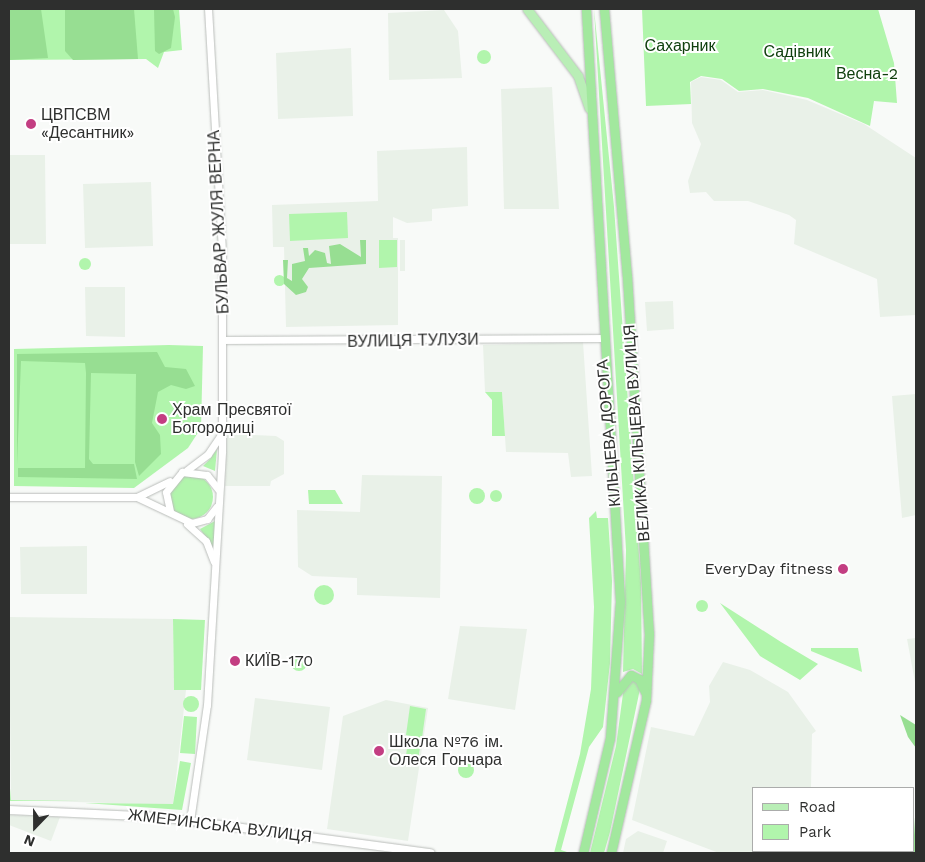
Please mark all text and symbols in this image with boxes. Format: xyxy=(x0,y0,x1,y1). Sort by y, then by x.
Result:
park label: Сахарник xyxy=(644,36,716,56)
park label: Садівник xyxy=(764,42,830,62)
park label: Весна-2 xyxy=(836,64,898,84)
place label: ЦВПСВМ «Десантник» xyxy=(41,105,134,143)
marker: ЦВПСВМ «Десантник» xyxy=(25,118,37,130)
street label: БУЛЬВАР ЖУЛЯ ВЕРНА xyxy=(205,130,233,314)
street label: ВЕЛИКА КІЛЬЦЕВА ВУЛИЦЯ xyxy=(620,324,654,542)
street label: ВУЛИЦЯ ТУЛУЗИ xyxy=(347,330,479,352)
street label: КІЛЬЦЕВА ДОРОГА xyxy=(593,359,625,507)
place label: Храм Пресвятої Богородиці xyxy=(172,400,292,438)
marker: Храм Пресвятої Богородиці xyxy=(156,413,168,425)
place label: EveryDay fitness xyxy=(704,559,833,579)
marker: EveryDay fitness xyxy=(837,563,849,575)
place label: КИЇВ-170 xyxy=(245,651,313,671)
marker: КИЇВ-170 xyxy=(229,655,241,667)
place label: Школа №76 ім. Олеся Гончара xyxy=(389,732,503,770)
marker: Школа №76 ім. Олеся Гончара xyxy=(373,745,385,757)
legend xyxy=(752,787,915,852)
text: Road xyxy=(799,798,836,816)
north arrow xyxy=(10,802,60,852)
street label: ЖМЕРИНСЬКА ВУЛИЦЯ xyxy=(127,805,313,847)
text: Park xyxy=(799,823,831,841)
text: N xyxy=(22,832,37,850)

